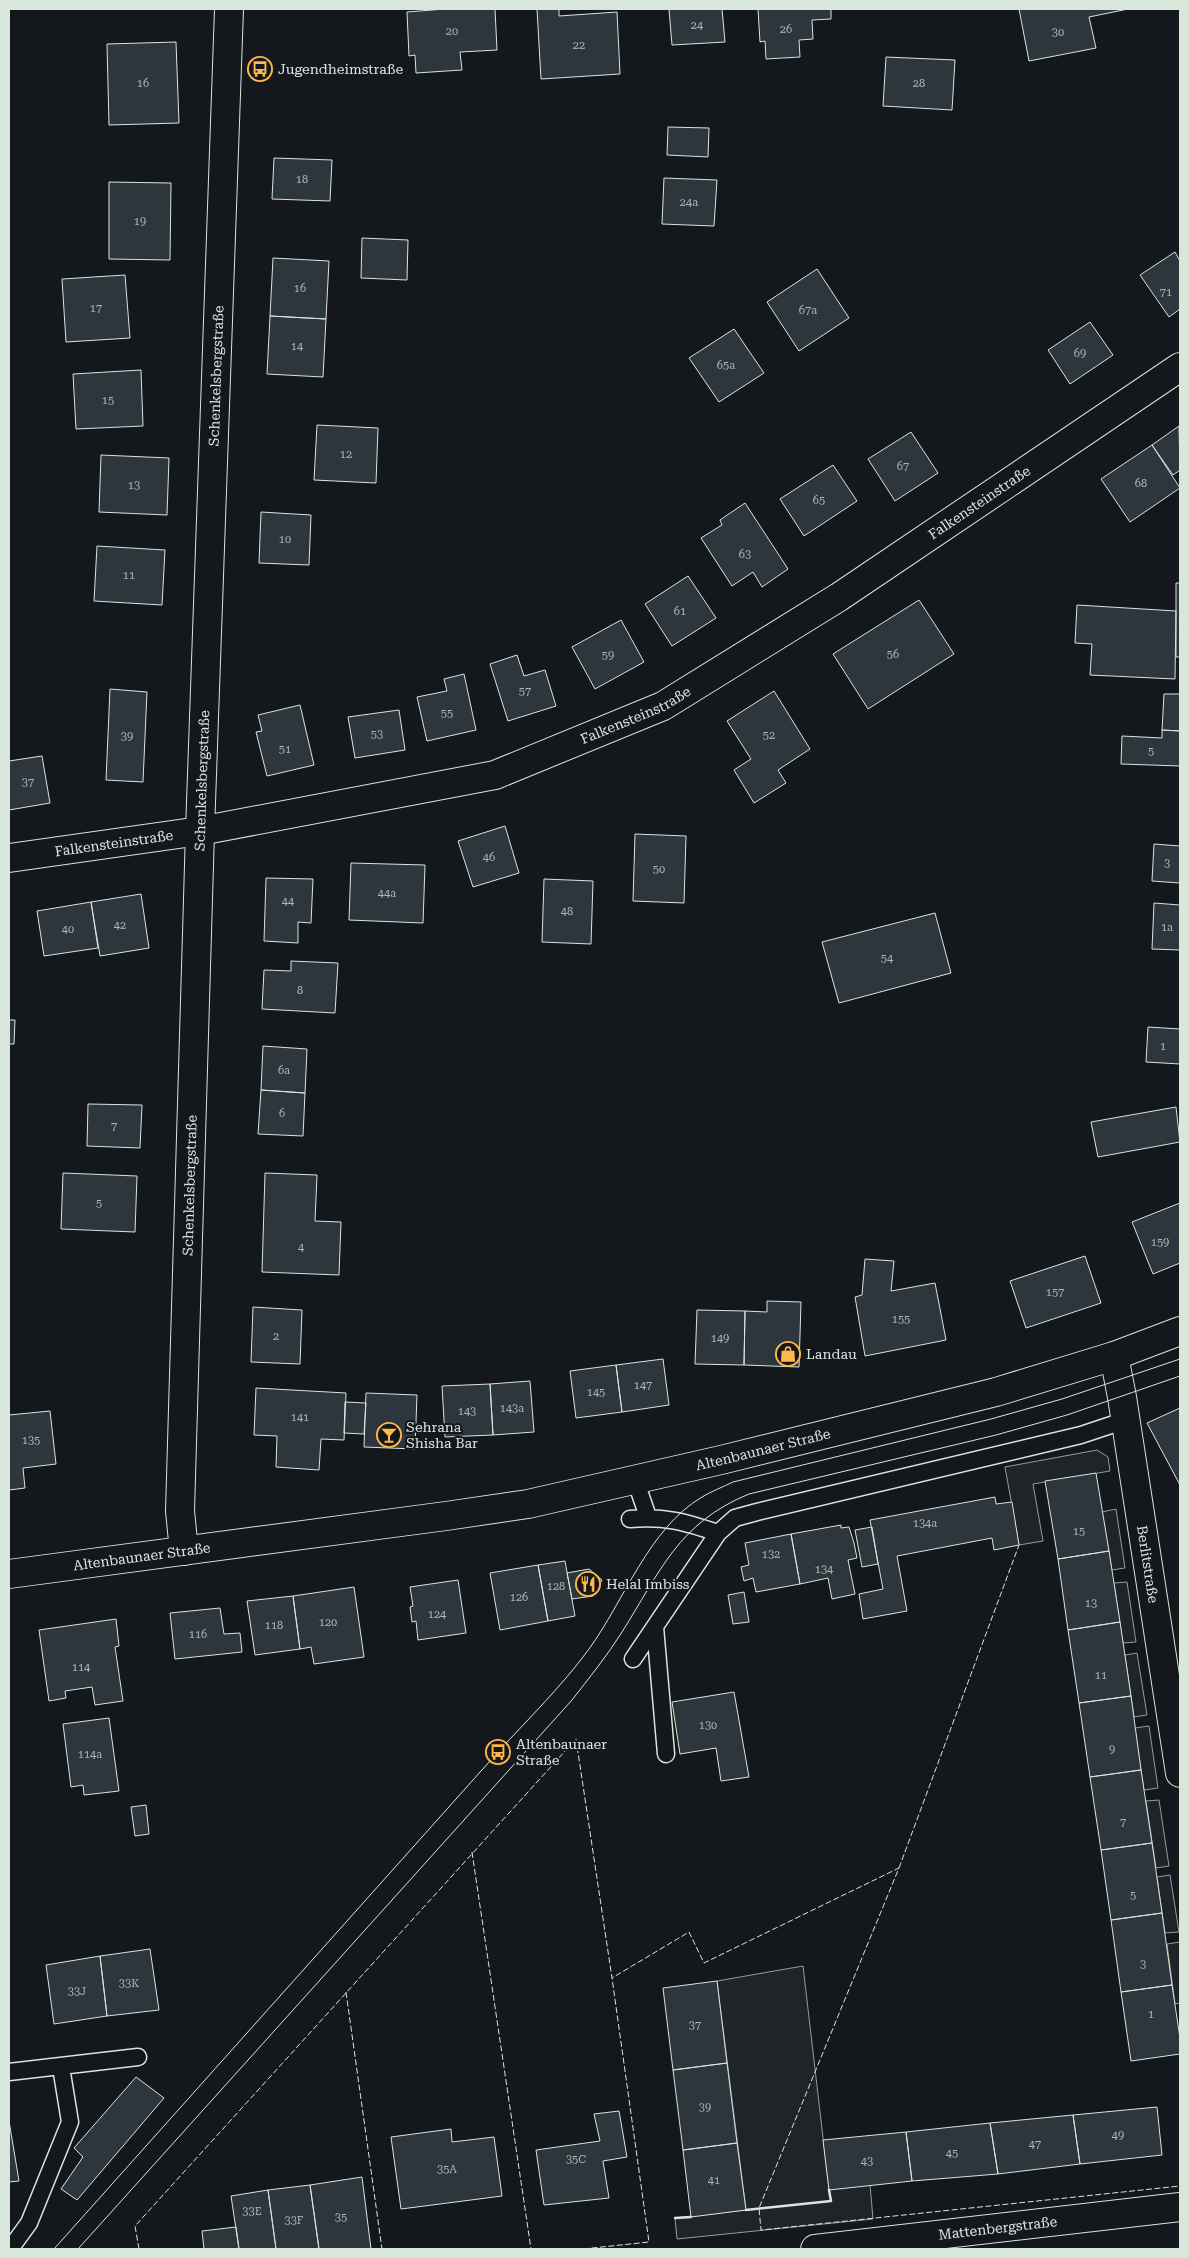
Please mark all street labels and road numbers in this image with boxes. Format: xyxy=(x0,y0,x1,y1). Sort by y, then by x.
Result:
street label: Schenkelsbergstraße xyxy=(206,305,227,447)
street label: Falkensteinstraße xyxy=(925,462,1033,542)
street label: Falkensteinstraße xyxy=(578,683,694,747)
street label: Schenkelsbergstraße xyxy=(191,709,212,851)
street label: Falkensteinstraße xyxy=(54,827,174,859)
street label: Schenkelsbergstraße xyxy=(180,1114,200,1256)
street label: Altenbaunaer Straße xyxy=(694,1425,832,1474)
street label: Berlitstraße xyxy=(1134,1524,1162,1605)
street label: Altenbaunaer Straße xyxy=(72,1539,212,1573)
street label: Mattenbergstraße xyxy=(938,2213,1058,2243)

